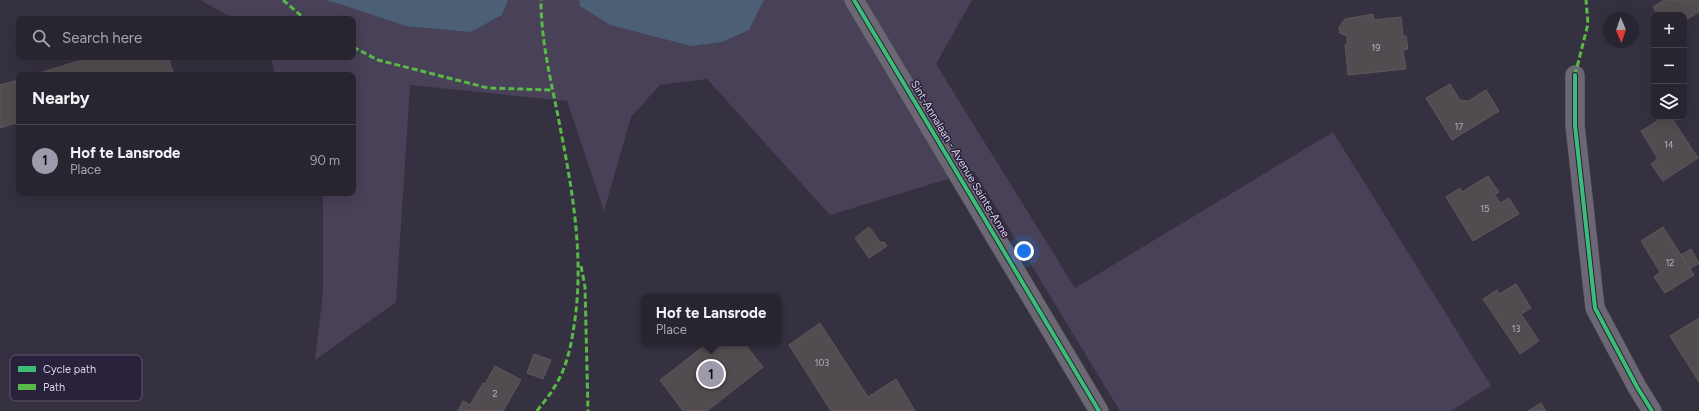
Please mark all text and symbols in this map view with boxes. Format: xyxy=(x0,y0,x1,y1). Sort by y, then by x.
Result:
north arrow xyxy=(1603,12,1639,48)
map controls xyxy=(1651,12,1687,120)
button: + xyxy=(1651,12,1687,48)
search box xyxy=(16,16,356,60)
icon: search xyxy=(30,27,52,49)
text: Search here xyxy=(62,29,142,47)
house number: 19 xyxy=(1372,42,1380,53)
button: − xyxy=(1651,48,1687,84)
street label: Sint-Annalaan - Avenue Sainte-Anne xyxy=(908,78,1012,240)
button: layers xyxy=(1651,84,1687,120)
text: Nearby xyxy=(32,88,90,108)
house number: 17 xyxy=(1455,121,1463,132)
house number: 14 xyxy=(1664,139,1674,150)
text: Hof te Lansrode xyxy=(70,144,180,162)
text: 1 xyxy=(42,153,48,168)
text: 90 m xyxy=(310,153,340,168)
text: Place xyxy=(70,162,101,177)
house number: 15 xyxy=(1481,203,1489,214)
your location xyxy=(1014,241,1034,261)
house number: 12 xyxy=(1666,257,1674,268)
popup xyxy=(641,294,781,346)
text: Hof te Lansrode xyxy=(656,304,766,322)
text: Place xyxy=(656,322,687,337)
house number: 13 xyxy=(1512,323,1520,334)
legend xyxy=(10,355,142,401)
house number: 103 xyxy=(815,357,829,368)
pin: 1 xyxy=(698,359,724,389)
text: Cycle path xyxy=(43,363,96,376)
text: Path xyxy=(43,381,65,394)
house number: 2 xyxy=(492,388,498,399)

